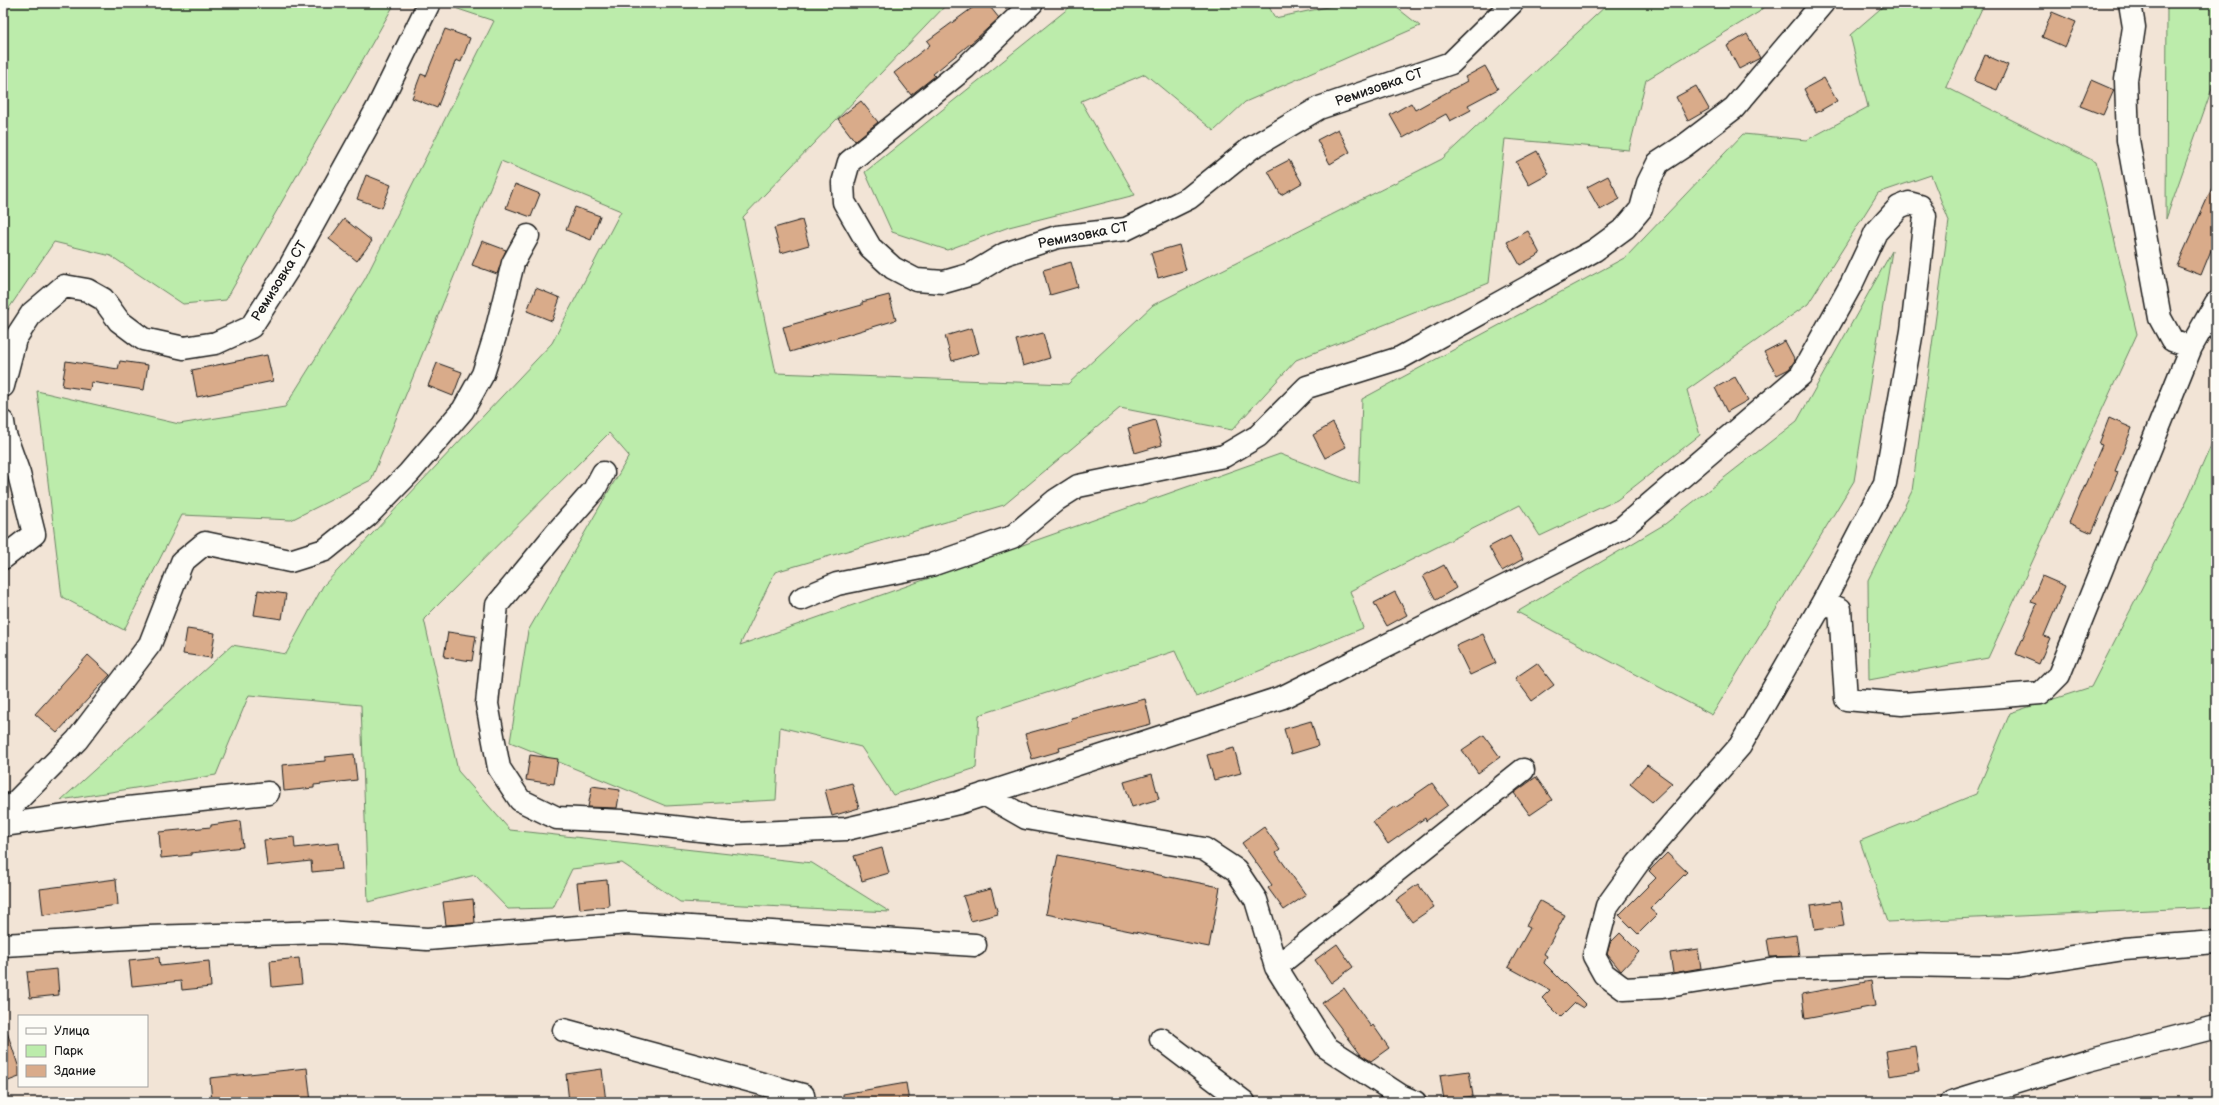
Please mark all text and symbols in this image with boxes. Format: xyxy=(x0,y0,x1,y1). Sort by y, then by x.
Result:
street label: Ремизовка СТ xyxy=(1333,64,1426,110)
street label: Ремизовка СТ xyxy=(1036,218,1131,252)
street label: Ремизовка СТ xyxy=(247,237,311,324)
legend xyxy=(18,1015,148,1087)
text: Улица xyxy=(54,1024,90,1039)
text: Парк xyxy=(54,1044,84,1059)
text: Здание xyxy=(54,1064,96,1079)

